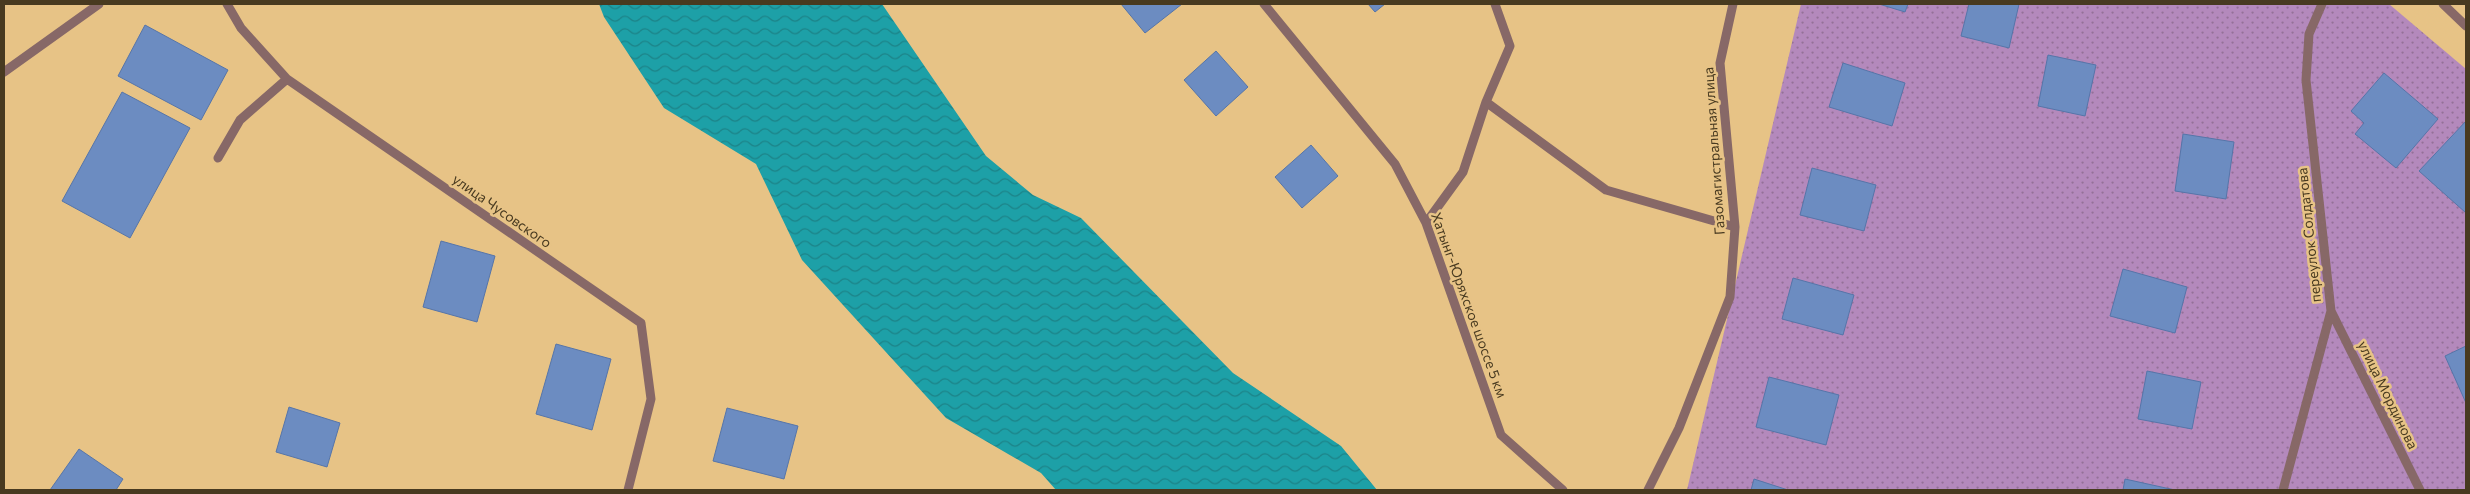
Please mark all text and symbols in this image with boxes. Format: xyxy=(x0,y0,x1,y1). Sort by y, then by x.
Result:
street label: Газомагистральная улица xyxy=(1699,67,1728,236)
street label: переулок Солдатова xyxy=(2293,167,2324,303)
street label: улица Чусовского xyxy=(449,170,555,251)
street label: Хатынг-Юряхское шоссе 5 км xyxy=(1428,210,1511,400)
street label: улица Мординова xyxy=(2355,338,2422,452)

